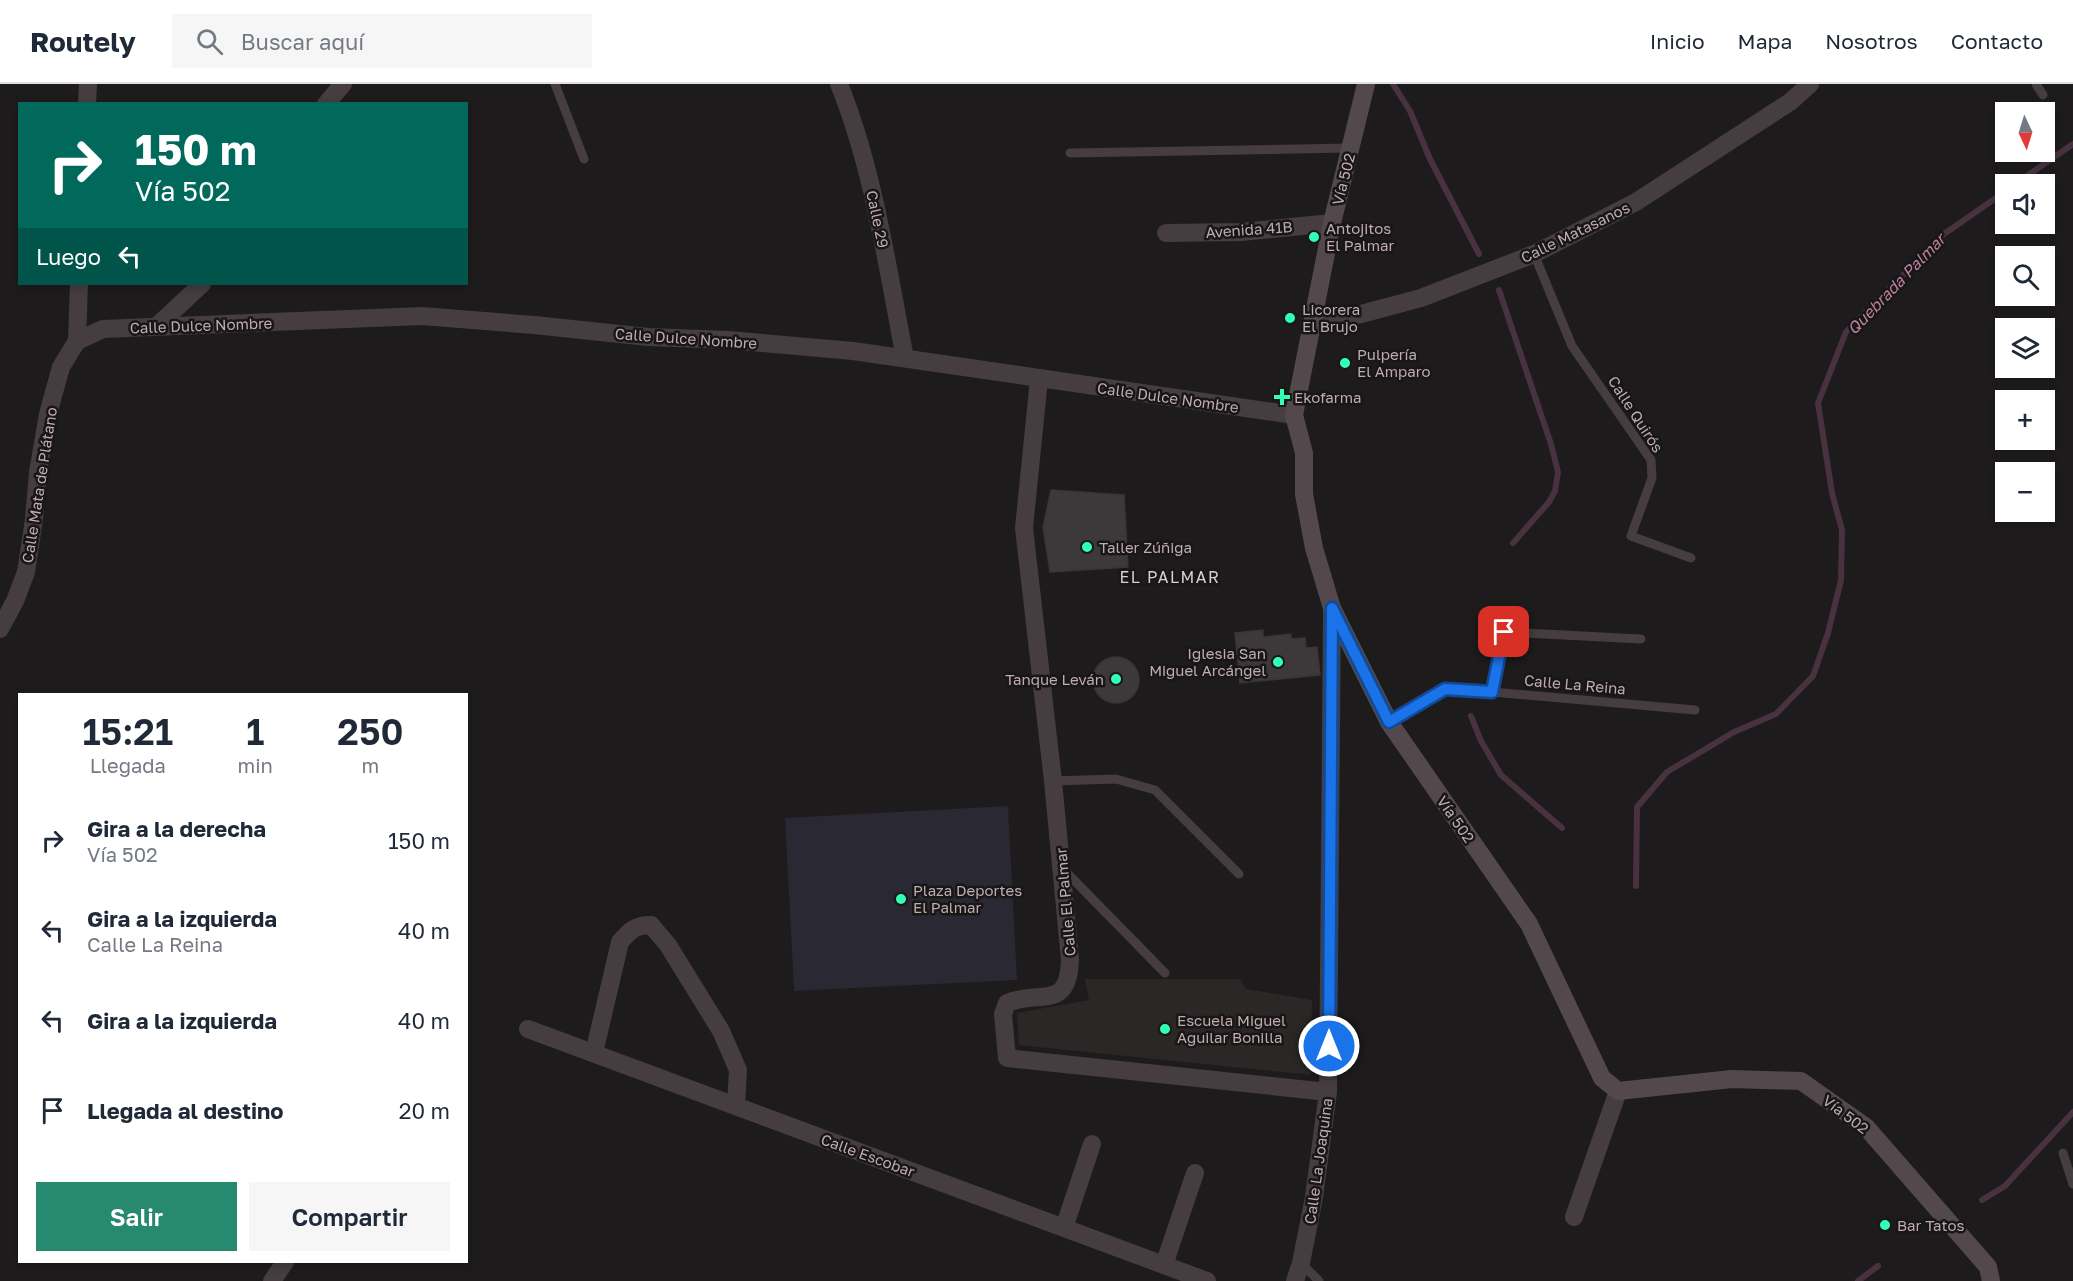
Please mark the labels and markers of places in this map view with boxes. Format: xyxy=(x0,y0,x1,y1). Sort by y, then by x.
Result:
place label: Antojitos El Palmar xyxy=(1326,219,1394,254)
marker: Antojitos El Palmar xyxy=(1307,230,1321,244)
place label: Licorera El Brujo xyxy=(1302,300,1360,335)
marker: Licorera El Brujo xyxy=(1283,311,1297,325)
place label: Pulpería El Amparo xyxy=(1357,345,1430,380)
marker: Pulpería El Amparo xyxy=(1338,356,1352,370)
place label: Ekofarma xyxy=(1294,388,1361,406)
marker: Ekofarma xyxy=(1275,390,1289,404)
place label: Taller Zúñiga xyxy=(1099,538,1192,556)
marker: Taller Zúñiga xyxy=(1080,540,1094,554)
pin xyxy=(1478,606,1529,657)
place label: Iglesia San Miguel Arcángel xyxy=(1149,644,1266,679)
marker: Iglesia San Miguel Arcángel xyxy=(1271,655,1285,669)
place label: Tanque Leván xyxy=(1005,670,1104,688)
marker: Tanque Leván xyxy=(1109,672,1123,686)
place label: Plaza Deportes El Palmar xyxy=(913,881,1022,916)
marker: Plaza Deportes El Palmar xyxy=(894,892,908,906)
place label: Escuela Miguel Aguilar Bonilla xyxy=(1177,1011,1286,1046)
marker: Escuela Miguel Aguilar Bonilla xyxy=(1158,1022,1172,1036)
place label: Bar Tatos xyxy=(1897,1216,1964,1234)
marker: Bar Tatos xyxy=(1878,1218,1892,1232)

